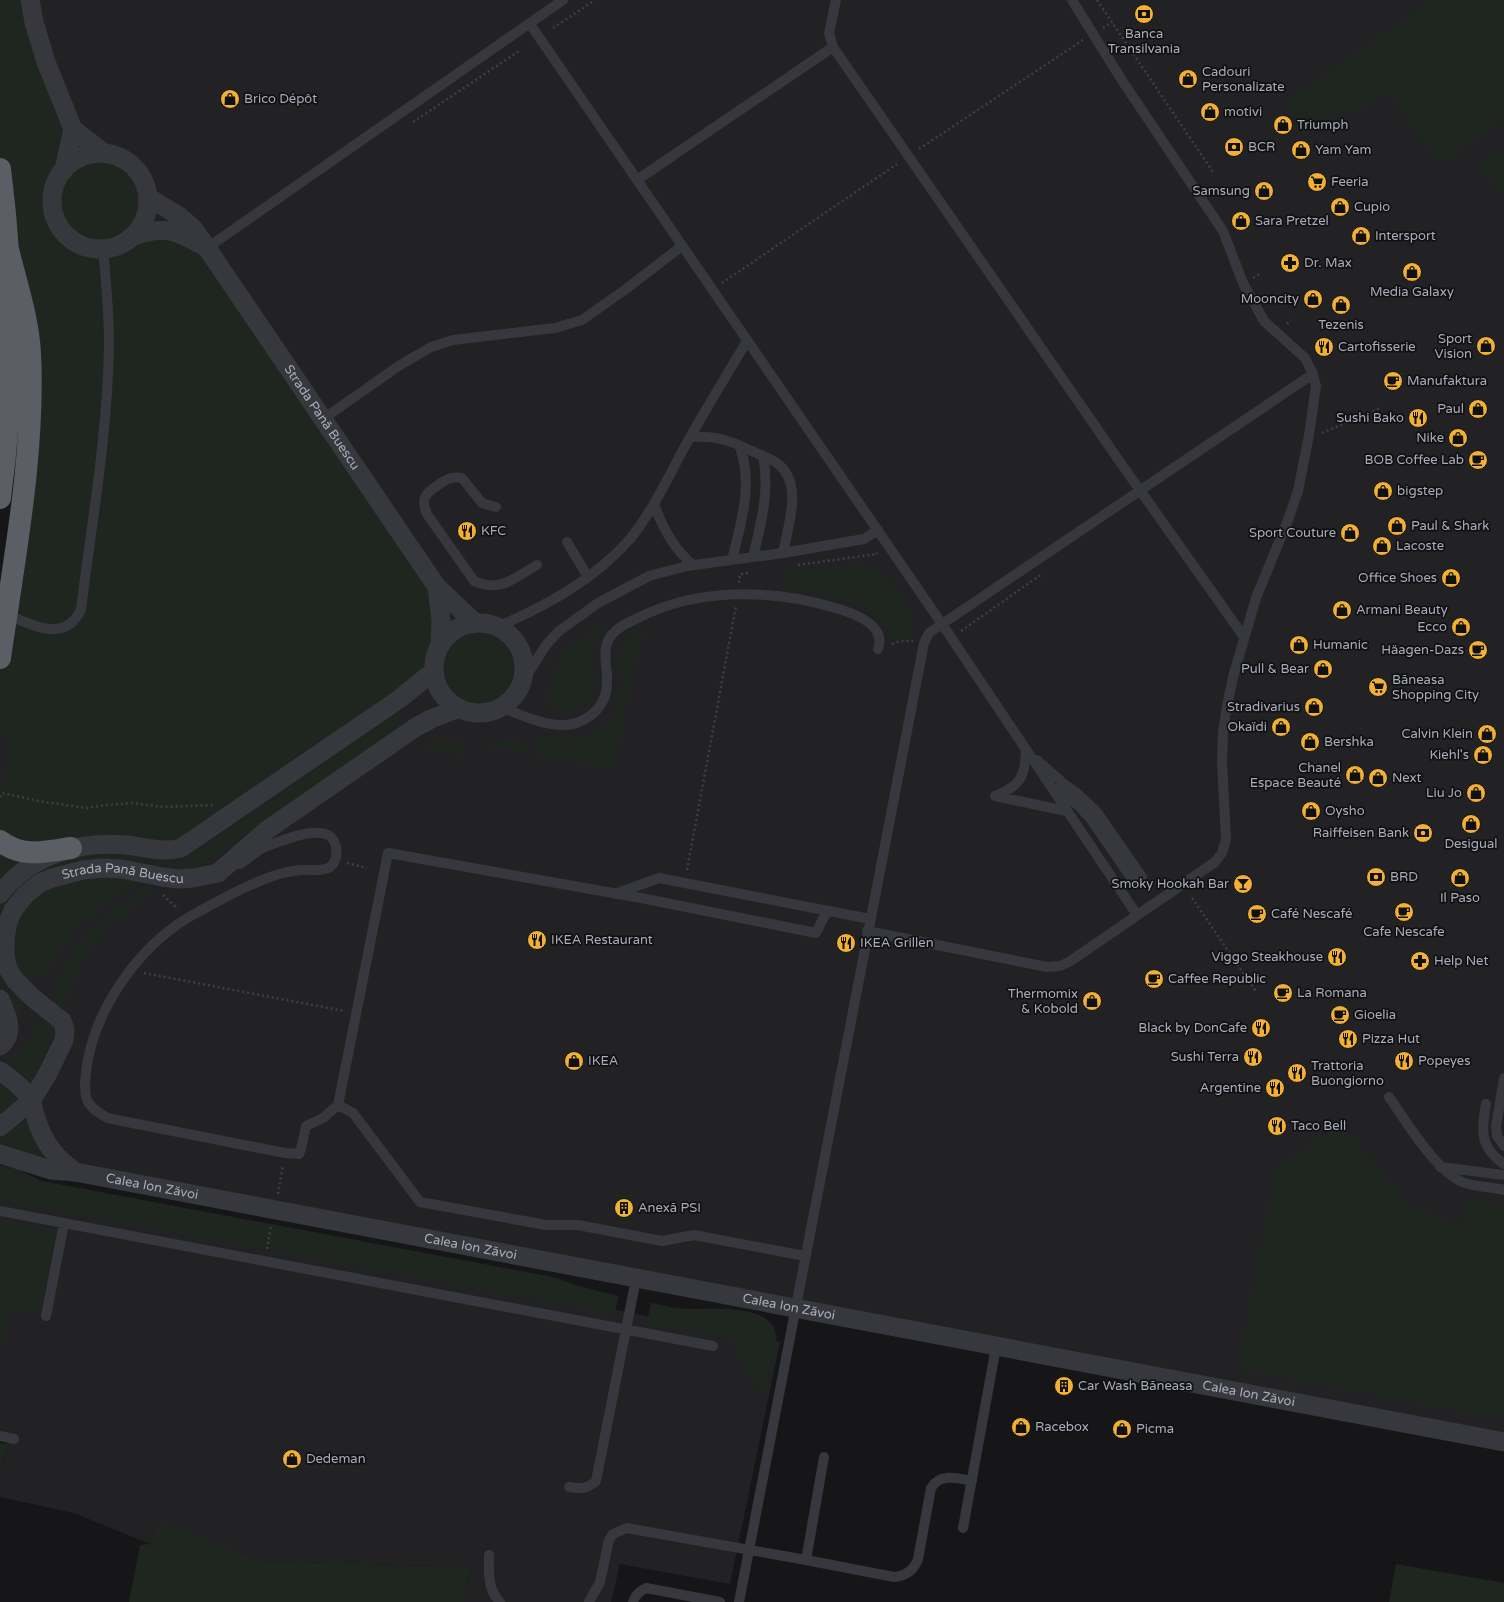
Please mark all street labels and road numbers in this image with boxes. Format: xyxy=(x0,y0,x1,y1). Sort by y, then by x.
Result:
street label: Strada Pană Buescu xyxy=(281,362,363,473)
street label: Strada Pană Buescu xyxy=(60,860,184,887)
street label: Calea Ion Zăvoi xyxy=(104,1170,200,1203)
street label: Calea Ion Zăvoi xyxy=(423,1230,518,1263)
street label: Calea Ion Zăvoi xyxy=(741,1290,836,1323)
street label: Calea Ion Zăvoi xyxy=(1201,1377,1296,1410)

